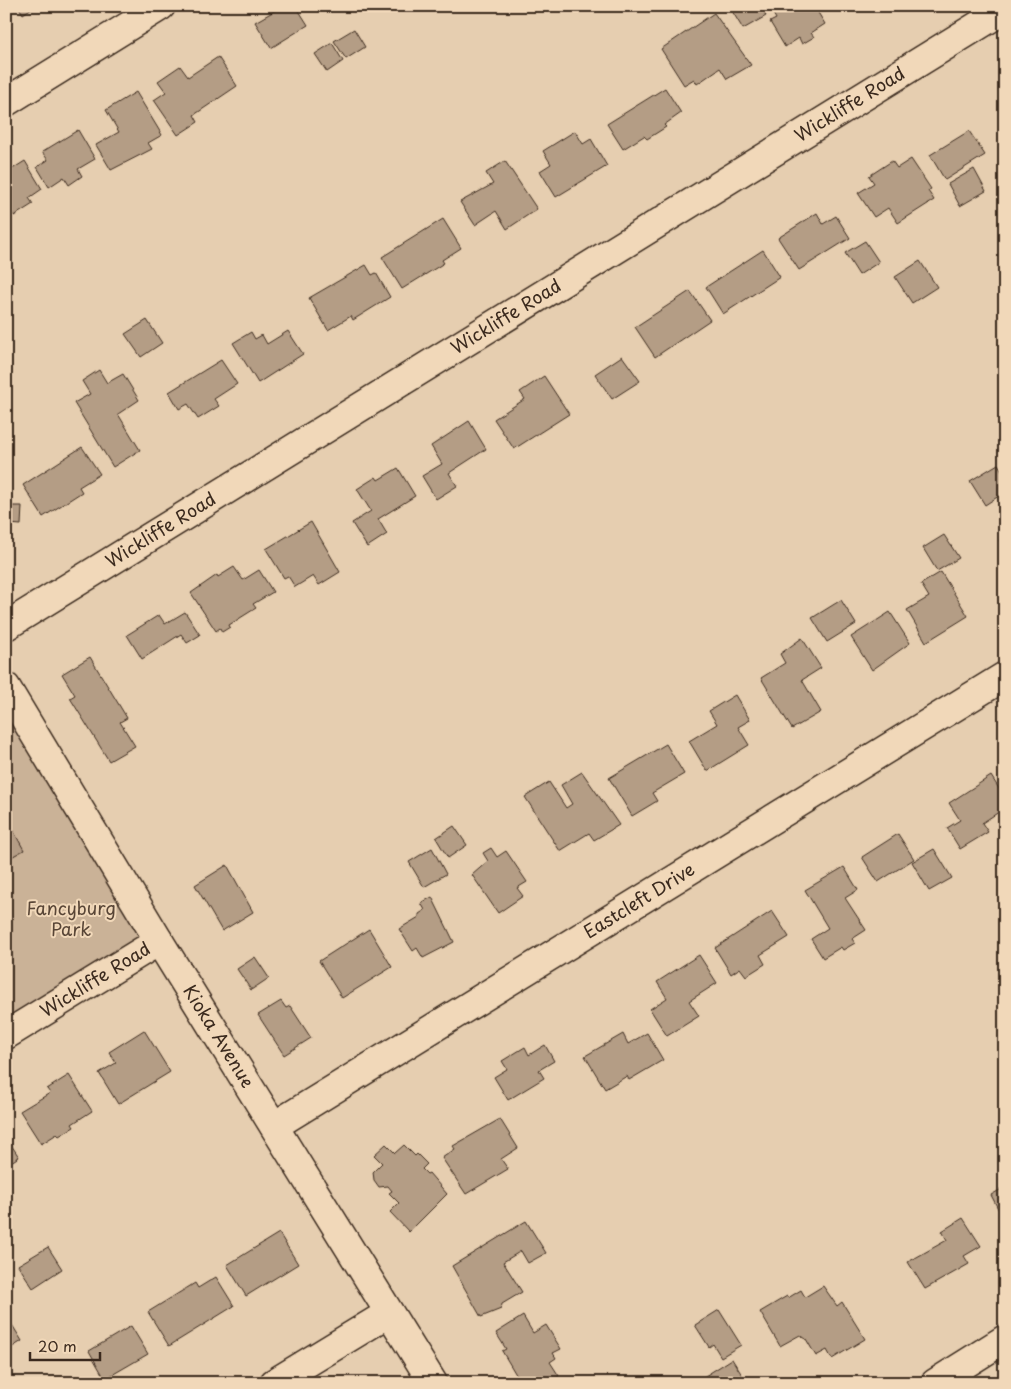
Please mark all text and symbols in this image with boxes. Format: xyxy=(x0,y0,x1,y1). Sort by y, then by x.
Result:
street label: Wickliffe Road xyxy=(789,59,910,148)
street label: Wickliffe Road xyxy=(445,271,566,360)
street label: Wickliffe Road xyxy=(100,485,221,574)
street label: Eastcleft Drive xyxy=(578,855,699,944)
park label: Fancyburg Park xyxy=(26,894,116,942)
street label: Wickliffe Road xyxy=(34,934,155,1023)
street label: Kioka Avenue xyxy=(177,979,262,1093)
scale bar xyxy=(30,1329,100,1361)
text: 20 m xyxy=(38,1334,77,1357)

